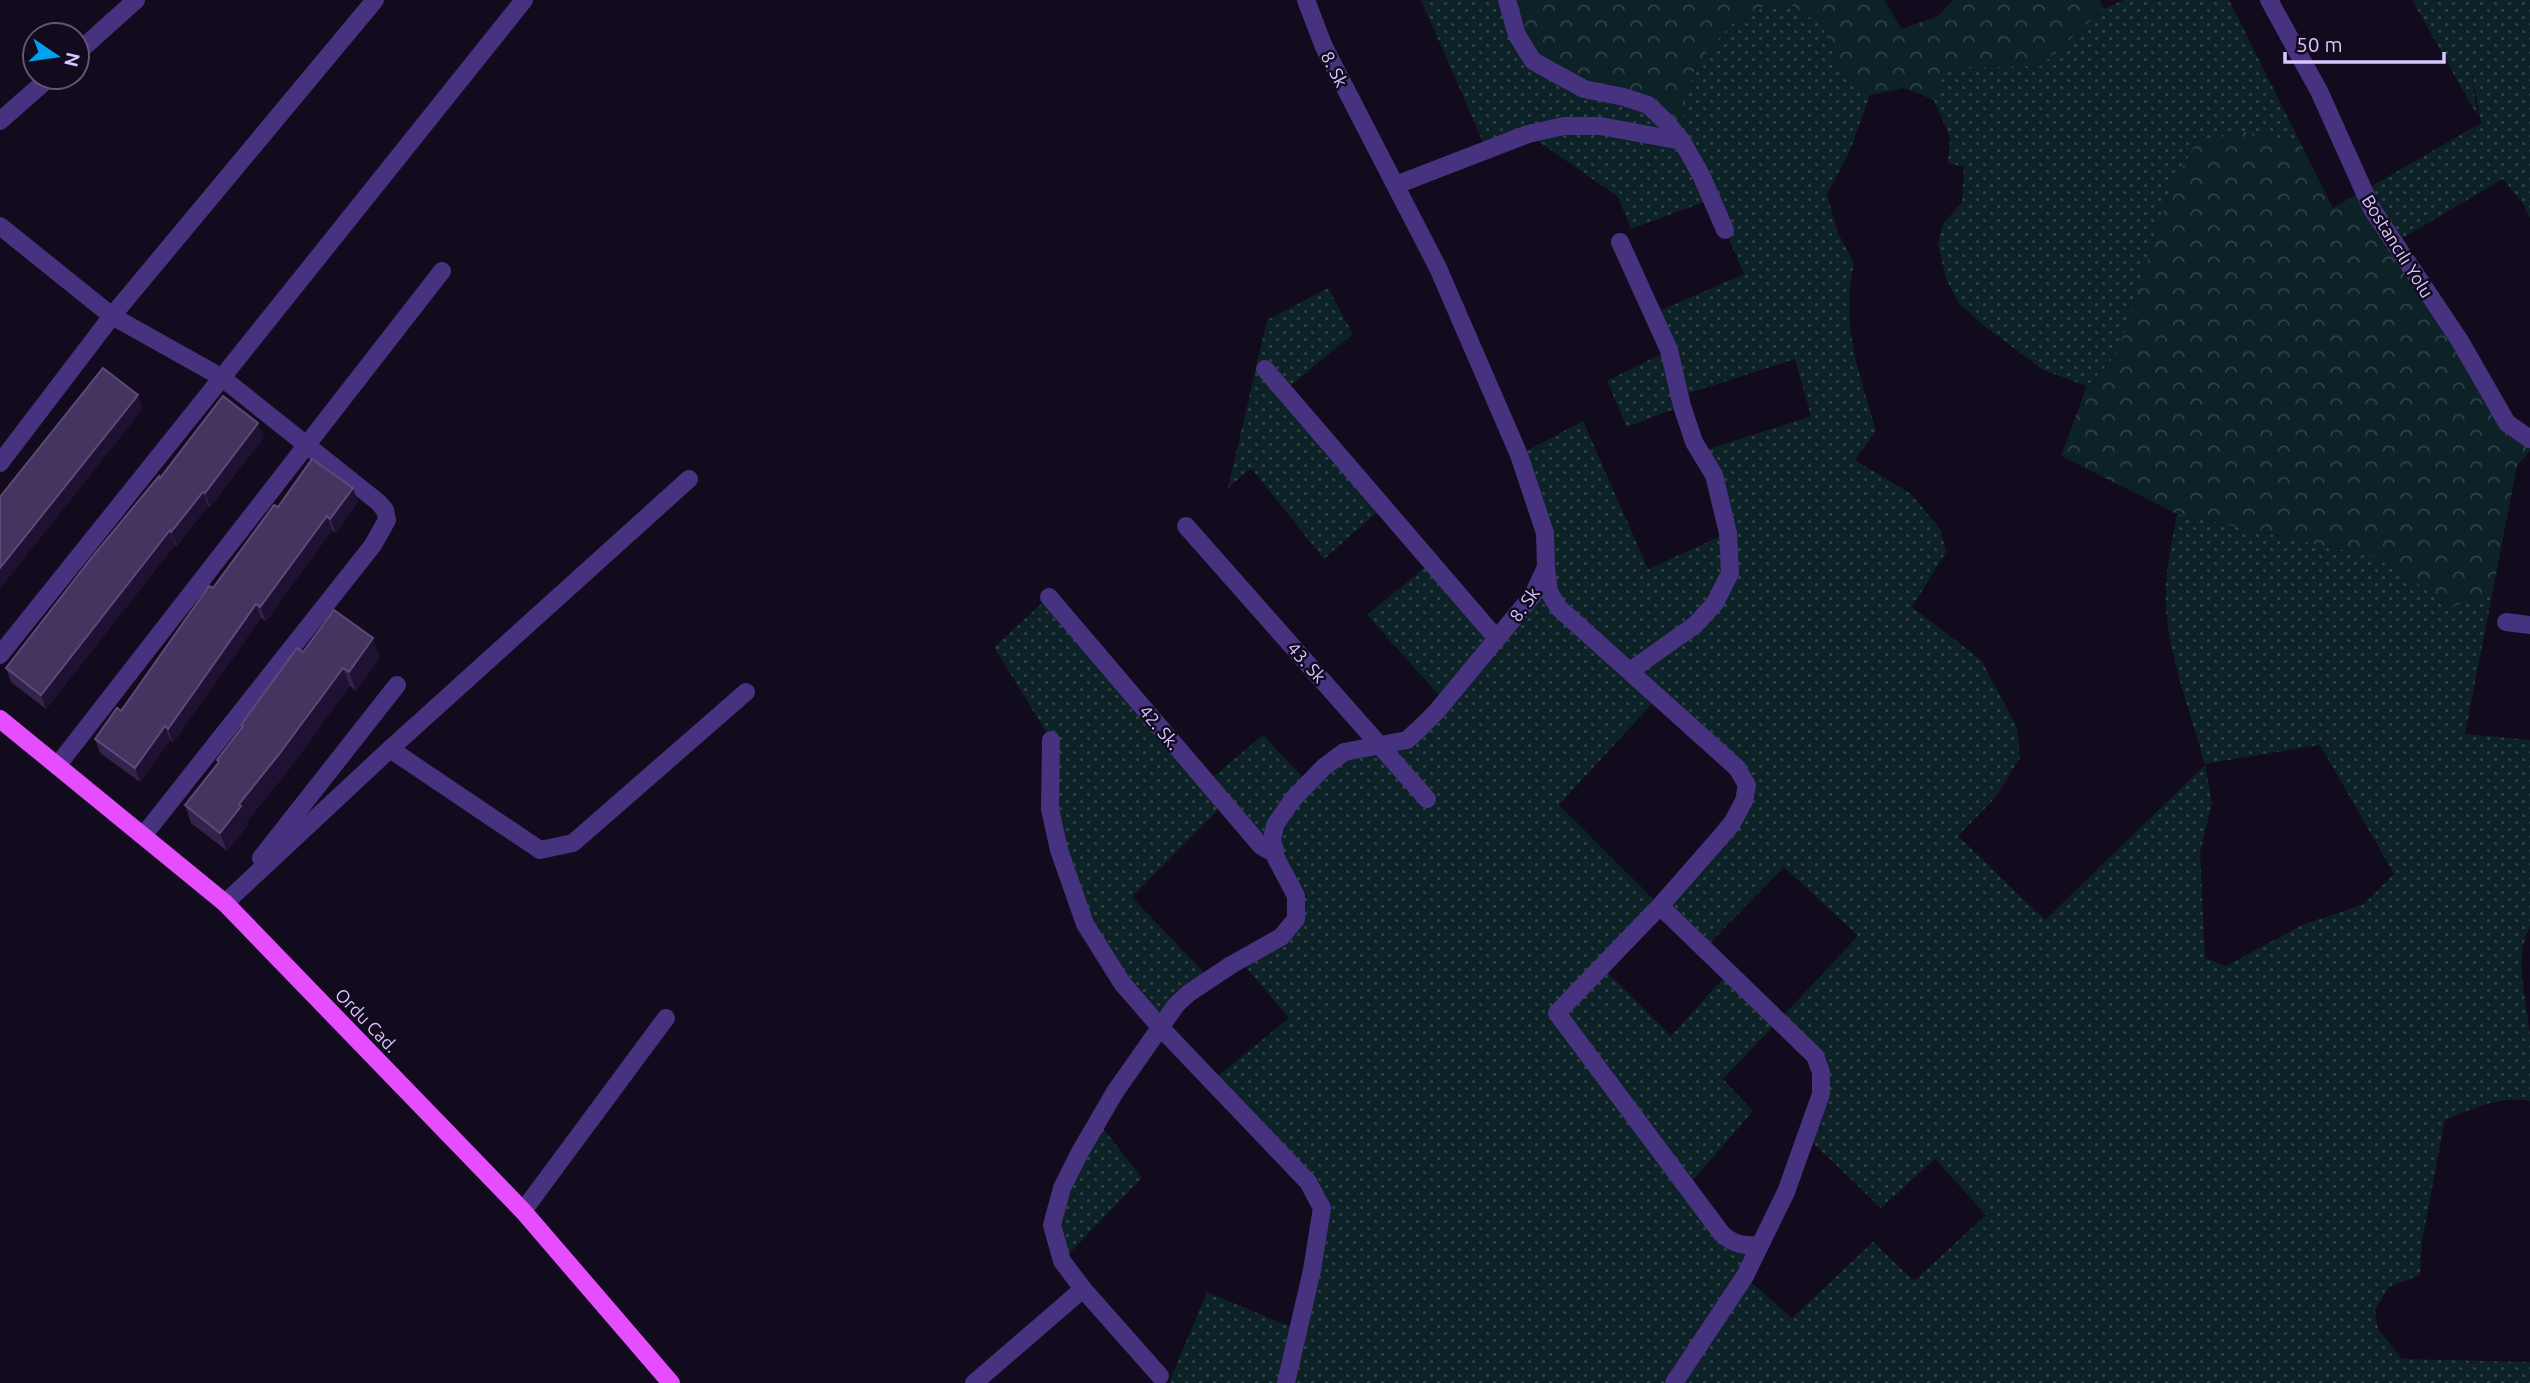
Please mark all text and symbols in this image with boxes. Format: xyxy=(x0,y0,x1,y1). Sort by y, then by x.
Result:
north arrow xyxy=(21,21,91,91)
scale bar xyxy=(2285,21,2444,65)
text: 50 m xyxy=(2296,32,2343,56)
street label: 8. Sk xyxy=(1318,48,1352,90)
text: N xyxy=(60,50,85,69)
street label: Bostancılı Yolu xyxy=(2358,191,2438,301)
street label: 8. Sk xyxy=(1505,583,1543,625)
street label: 43. Sk xyxy=(1284,638,1330,686)
street label: 42. Sk. xyxy=(1136,701,1184,753)
street label: Ordu Cad. xyxy=(332,984,402,1056)

